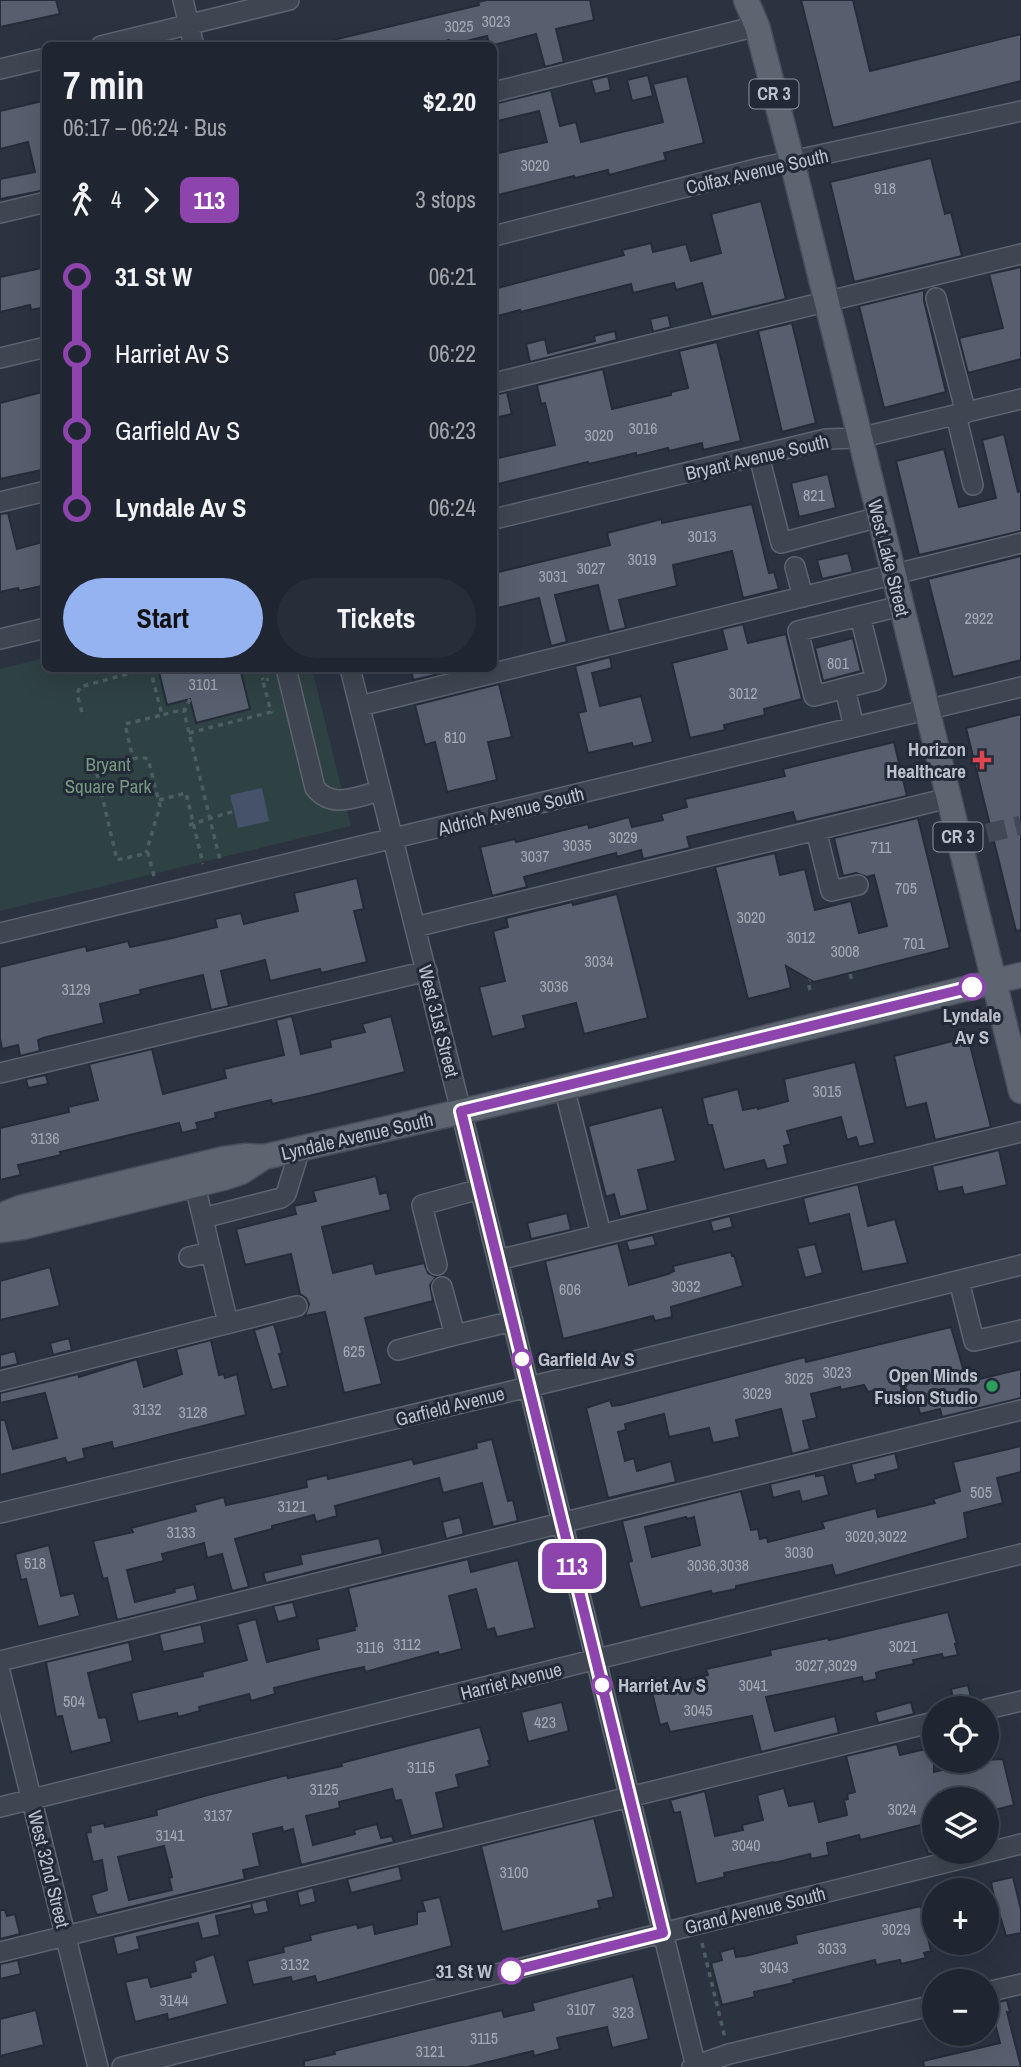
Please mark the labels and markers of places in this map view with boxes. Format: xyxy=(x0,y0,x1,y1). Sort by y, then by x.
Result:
place label: Horizon Healthcare xyxy=(886,736,966,784)
marker: Horizon Healthcare xyxy=(972,750,992,770)
marker: Lyndale Av S xyxy=(959,974,985,1000)
place label: Lyndale Av S xyxy=(943,1002,1001,1050)
place label: Garfield Av S xyxy=(538,1346,635,1372)
marker: Garfield Av S xyxy=(512,1349,532,1369)
place label: Open Minds Fusion Studio xyxy=(874,1362,978,1410)
marker: Open Minds Fusion Studio xyxy=(984,1378,1000,1394)
place label: Harriet Av S xyxy=(618,1672,706,1698)
marker: Harriet Av S xyxy=(592,1675,612,1695)
place label: 31 St W xyxy=(436,1958,492,1984)
marker: 31 St W xyxy=(498,1958,524,1984)

